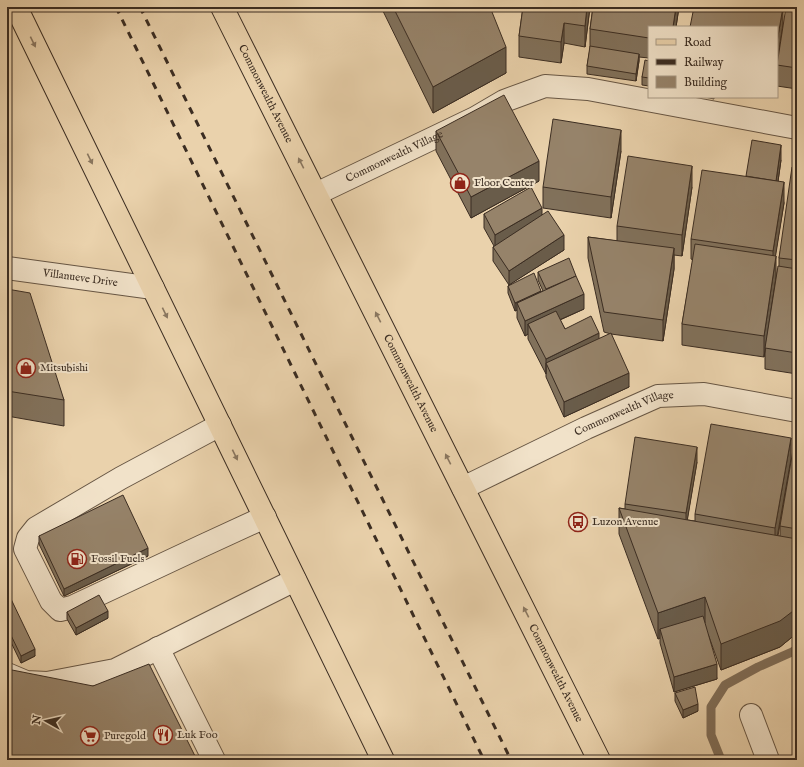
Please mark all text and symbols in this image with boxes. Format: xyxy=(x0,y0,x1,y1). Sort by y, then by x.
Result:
legend xyxy=(648,26,778,98)
text: Road xyxy=(684,35,712,50)
one-way arrow xyxy=(30,36,36,48)
street label: Commonwealth Avenue xyxy=(235,42,296,145)
text: Railway xyxy=(684,55,723,70)
text: Building xyxy=(684,75,728,90)
street label: Commonwealth Village xyxy=(343,127,446,186)
one-way arrow xyxy=(87,153,93,165)
one-way arrow xyxy=(298,158,304,169)
shop icon: Floor Center xyxy=(449,172,471,194)
place label: Floor Center xyxy=(474,176,534,190)
street label: Villanueve Drive xyxy=(41,266,119,290)
one-way arrow xyxy=(162,308,168,319)
one-way arrow xyxy=(375,312,381,323)
street label: Commonwealth Avenue xyxy=(380,332,441,435)
shop icon: Mitsubishi xyxy=(15,357,37,379)
place label: Mitsubishi xyxy=(40,361,88,375)
street label: Commonwealth Village xyxy=(572,388,674,440)
one-way arrow xyxy=(232,450,238,461)
one-way arrow xyxy=(445,453,452,464)
bus stop icon: Luzon Avenue xyxy=(567,511,589,533)
place label: Luzon Avenue xyxy=(592,515,658,529)
fuel station icon: Fossil Fuels xyxy=(66,548,88,570)
place label: Fossil Fuels xyxy=(91,552,145,566)
one-way arrow xyxy=(522,607,529,618)
street label: Commonwealth Avenue xyxy=(525,622,586,725)
north arrow xyxy=(26,701,66,741)
text: N xyxy=(29,714,45,726)
restaurant icon: Luk Foo xyxy=(152,724,174,746)
supermarket icon: Puregold xyxy=(79,725,101,747)
place label: Luk Foo xyxy=(177,728,218,742)
place label: Puregold xyxy=(104,729,146,743)

